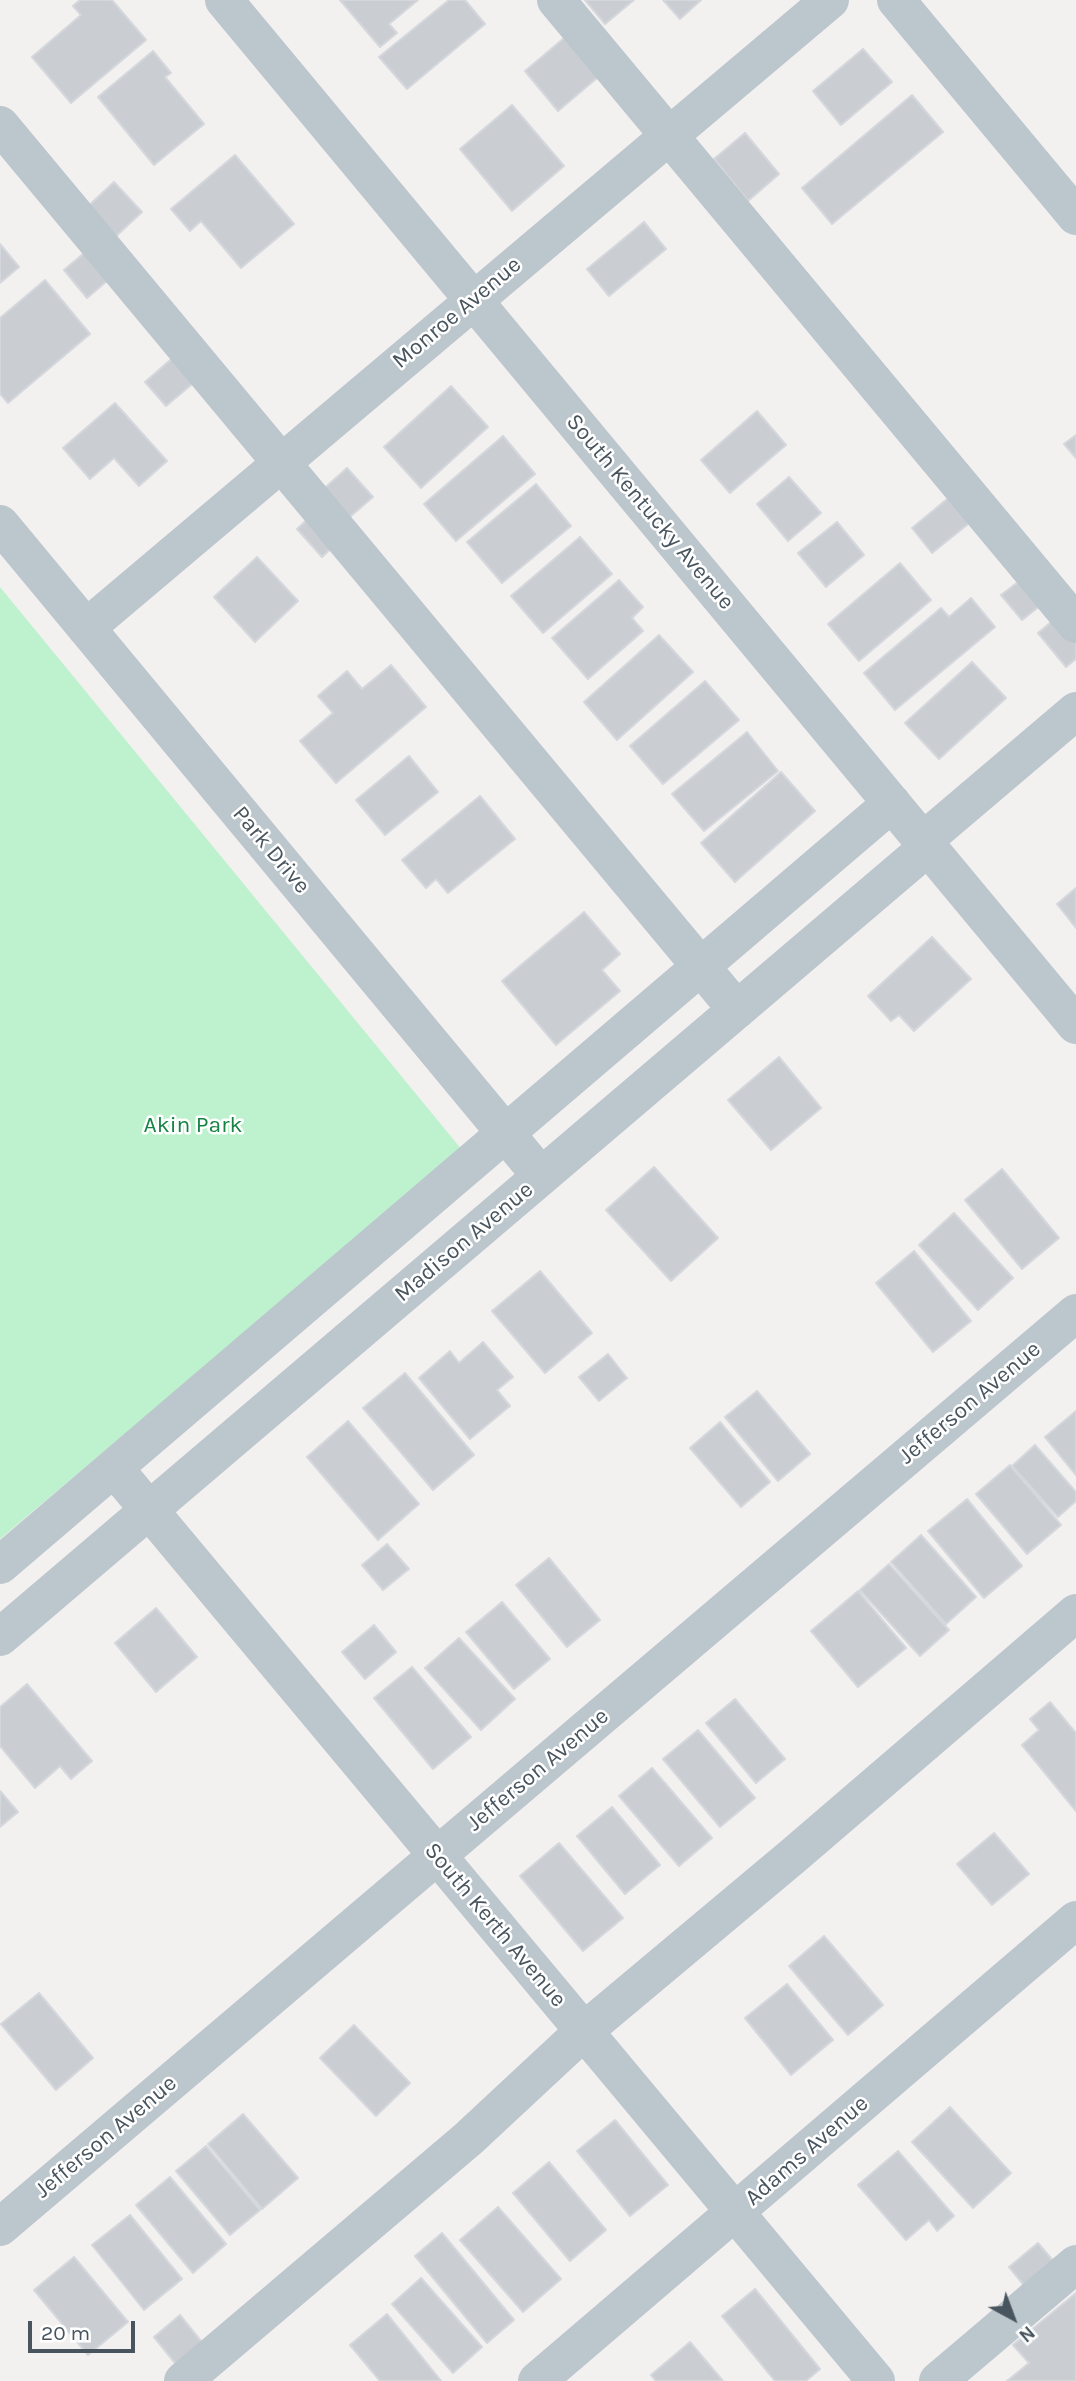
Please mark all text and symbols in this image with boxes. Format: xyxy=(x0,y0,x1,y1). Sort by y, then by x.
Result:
street label: Monroe Avenue xyxy=(387,251,527,375)
street label: South Kentucky Avenue xyxy=(560,409,740,615)
street label: Park Drive xyxy=(226,801,316,899)
park label: Akin Park xyxy=(143,1111,243,1139)
street label: Madison Avenue xyxy=(389,1176,539,1308)
street label: Jefferson Avenue xyxy=(893,1336,1047,1470)
street label: Jefferson Avenue xyxy=(461,1703,615,1837)
street label: South Kerth Avenue xyxy=(418,1837,572,2013)
street label: Jefferson Avenue xyxy=(29,2070,183,2204)
street label: Adams Avenue xyxy=(740,2090,874,2212)
north arrow xyxy=(978,2283,1048,2353)
scale bar xyxy=(32,2308,138,2352)
text: 20 m xyxy=(41,2321,90,2345)
text: N xyxy=(1014,2321,1039,2347)

